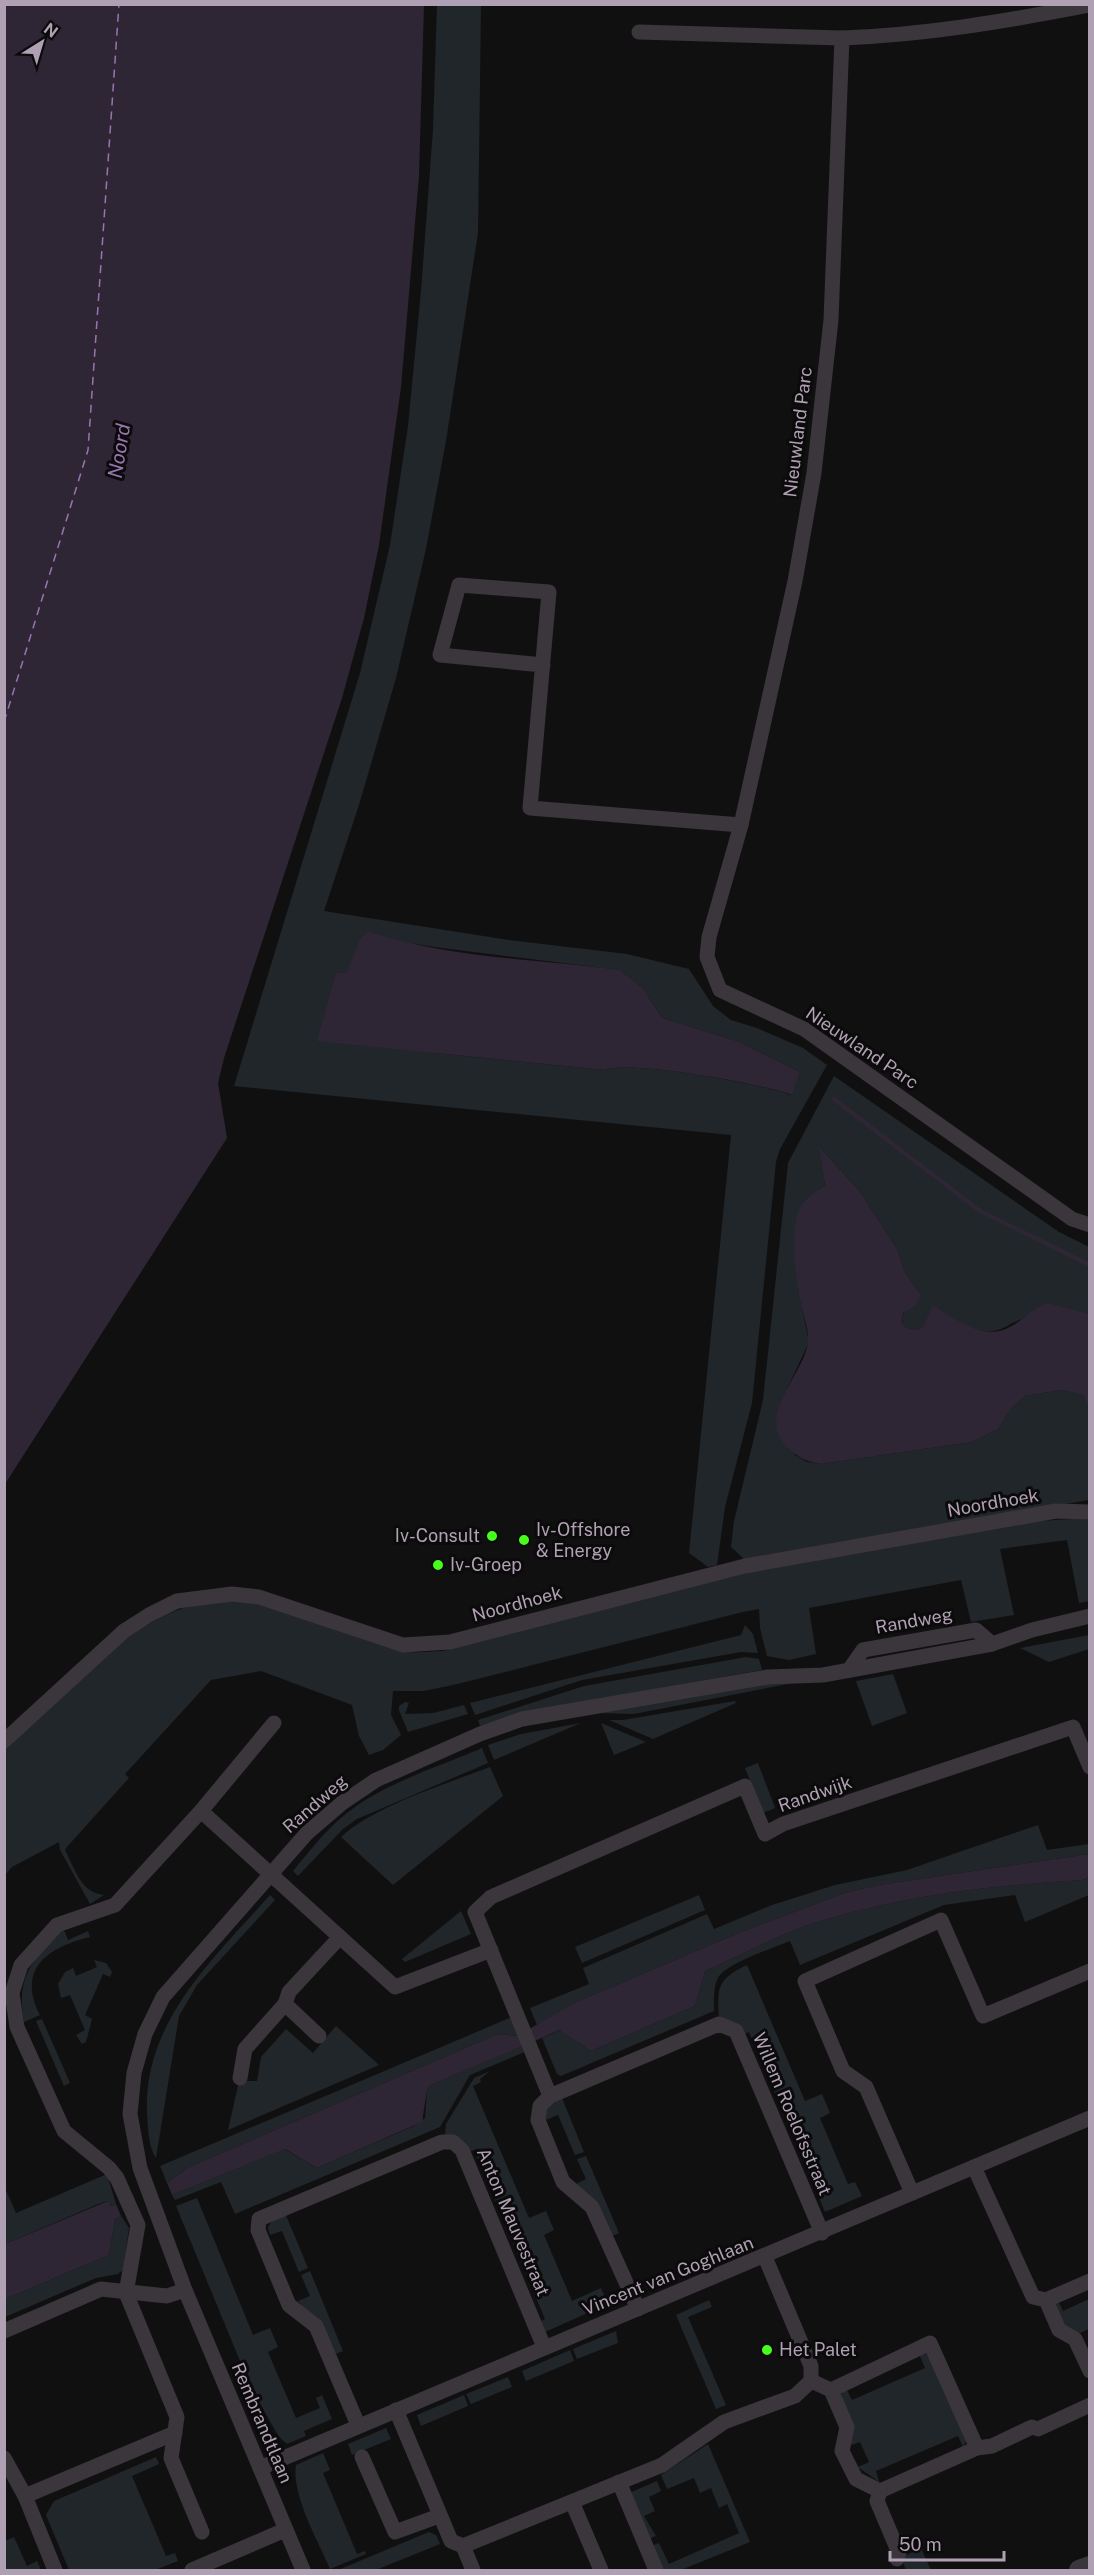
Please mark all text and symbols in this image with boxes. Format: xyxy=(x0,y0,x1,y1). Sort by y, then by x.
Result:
north arrow xyxy=(12,12,72,72)
text: N xyxy=(40,19,61,42)
street label: Nieuwland Parc xyxy=(779,365,816,498)
water label: Noord xyxy=(103,421,135,480)
street label: Nieuwland Parc xyxy=(802,1002,923,1093)
street label: Noordhoek xyxy=(946,1484,1040,1521)
place label: Iv-Offshore & Energy xyxy=(536,1519,631,1561)
place label: Iv-Consult xyxy=(395,1525,480,1546)
marker: Iv-Consult xyxy=(485,1529,499,1543)
marker: Iv-Offshore & Energy xyxy=(517,1533,531,1547)
place label: Iv-Groep xyxy=(450,1554,522,1575)
marker: Iv-Groep xyxy=(431,1558,445,1572)
street label: Noordhoek xyxy=(470,1581,564,1626)
street label: Randweg xyxy=(874,1603,954,1638)
street label: Randweg xyxy=(278,1770,351,1837)
street label: Randwijk xyxy=(775,1771,854,1816)
street label: Willem Roelofsstraat xyxy=(749,2029,836,2198)
street label: Anton Mauvestraat xyxy=(473,2145,554,2299)
street label: Vincent van Goghlaan xyxy=(579,2232,756,2319)
place label: Het Palet xyxy=(779,2339,857,2360)
marker: Het Palet xyxy=(760,2343,774,2357)
street label: Rembrandtlaan xyxy=(228,2359,297,2486)
scale bar xyxy=(890,2524,1004,2562)
text: 50 m xyxy=(899,2534,942,2555)

